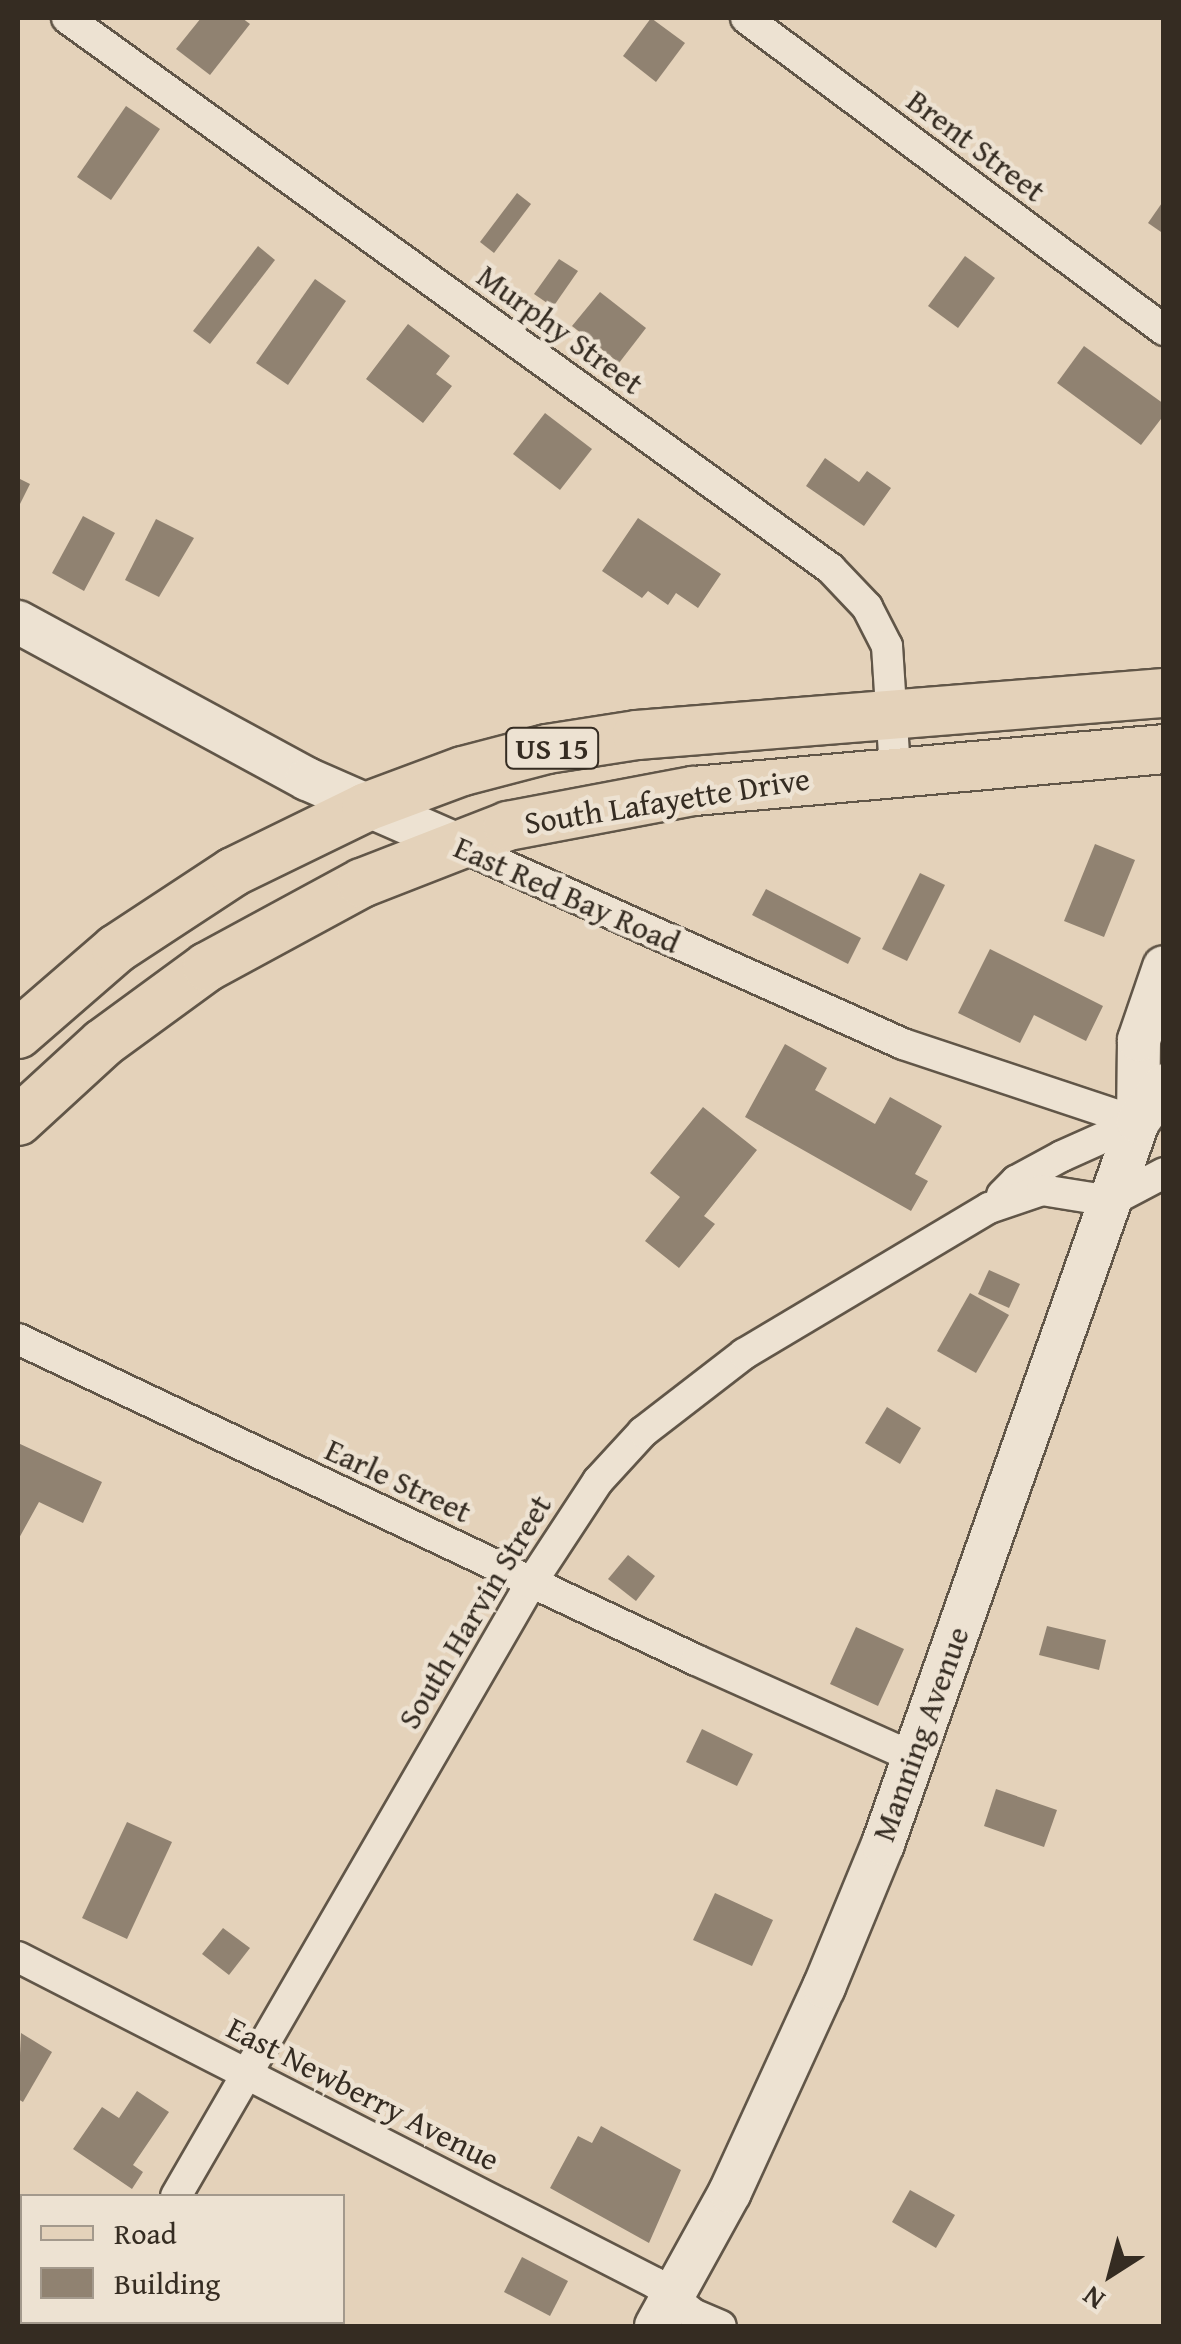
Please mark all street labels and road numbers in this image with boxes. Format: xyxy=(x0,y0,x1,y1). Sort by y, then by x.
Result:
street label: Brent Street xyxy=(899,82,1053,210)
street label: Murphy Street xyxy=(469,257,651,403)
road number: US 15 xyxy=(504,723,600,773)
street label: South Lafayette Drive xyxy=(522,759,812,843)
street label: East Red Bay Road xyxy=(448,828,686,962)
street label: Earle Street xyxy=(319,1431,477,1531)
street label: South Harvin Street xyxy=(390,1488,560,1736)
street label: Manning Avenue xyxy=(864,1621,978,1847)
street label: East Newberry Avenue xyxy=(221,2009,505,2179)

